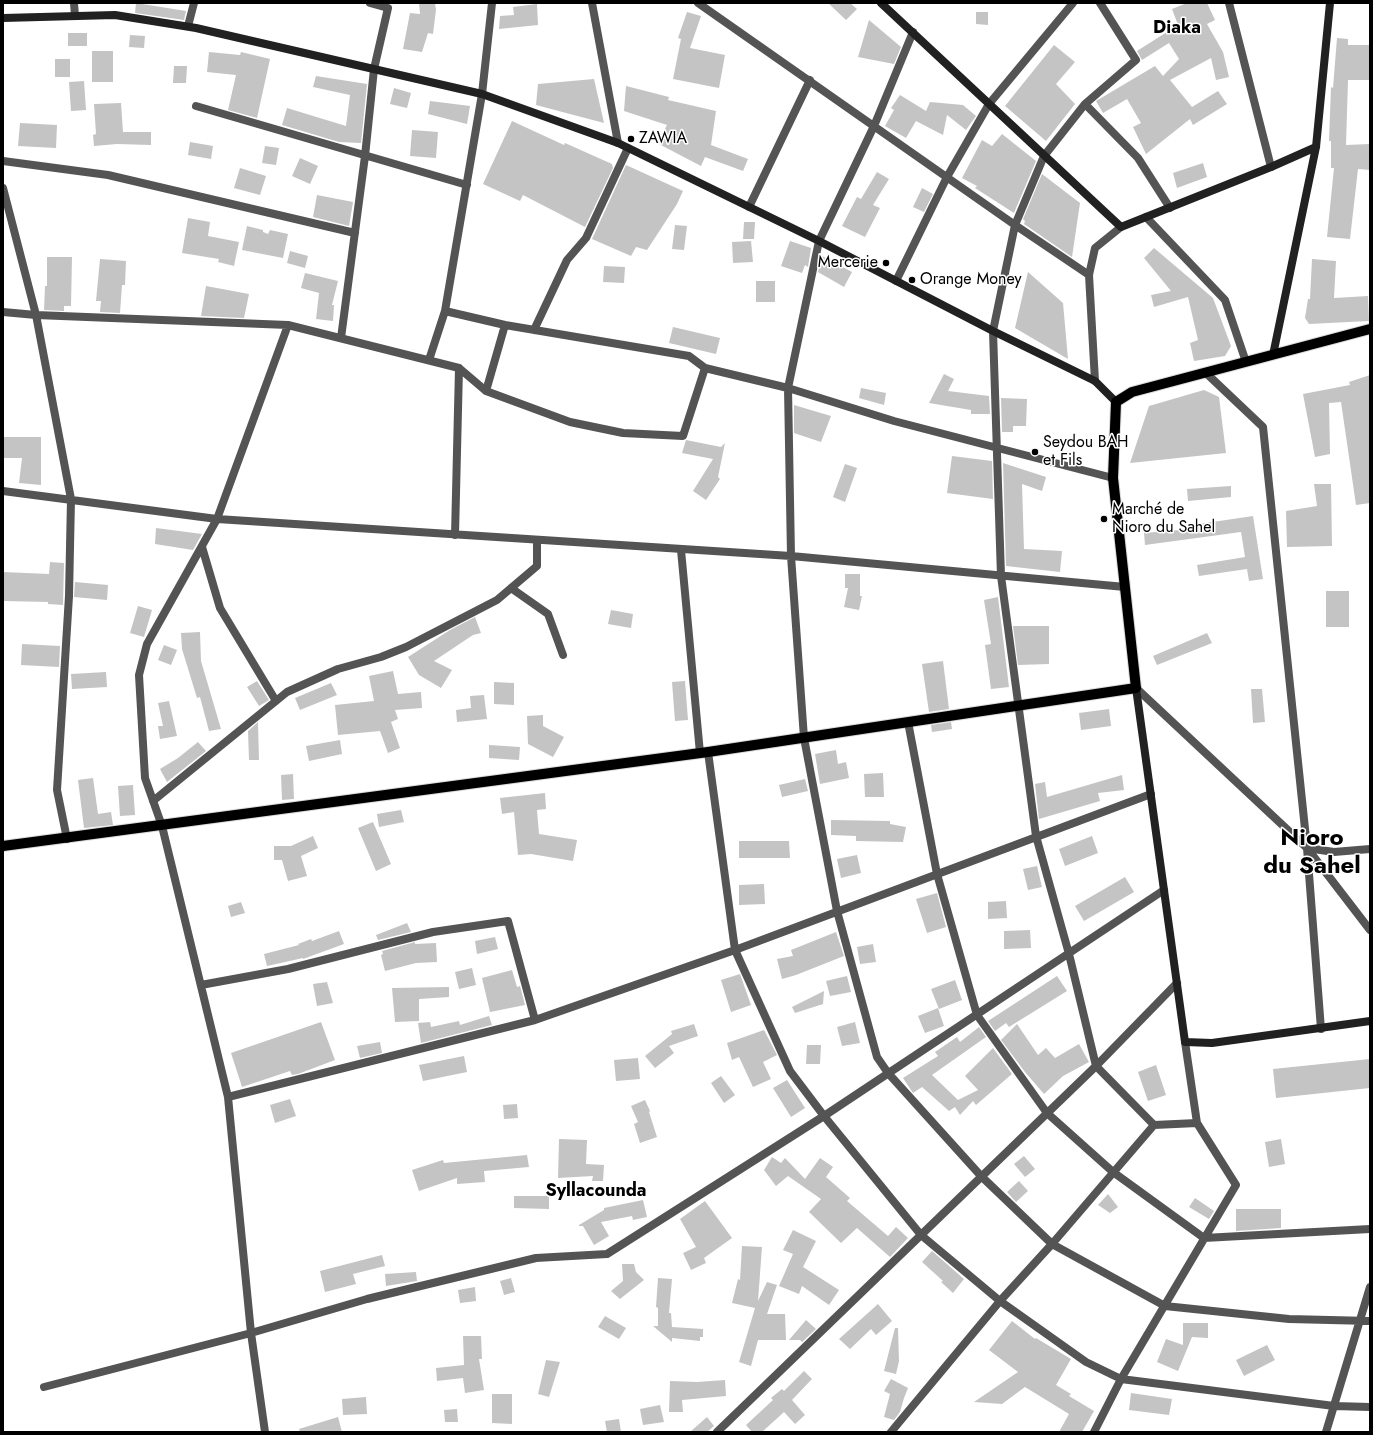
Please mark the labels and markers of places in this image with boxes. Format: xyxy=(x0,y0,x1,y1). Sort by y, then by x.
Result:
place label: ZAWIA xyxy=(639,129,687,149)
marker: ZAWIA xyxy=(626,134,636,144)
place label: Mercerie xyxy=(818,253,878,273)
marker: Mercerie xyxy=(881,258,891,268)
place label: Orange Money xyxy=(920,270,1022,290)
marker: Orange Money xyxy=(907,275,917,285)
place label: Seydou BAH et Fils xyxy=(1043,433,1129,471)
marker: Seydou BAH et Fils xyxy=(1030,447,1040,457)
place label: Marché de Nioro du Sahel xyxy=(1112,500,1215,538)
marker: Marché de Nioro du Sahel xyxy=(1099,514,1109,524)

